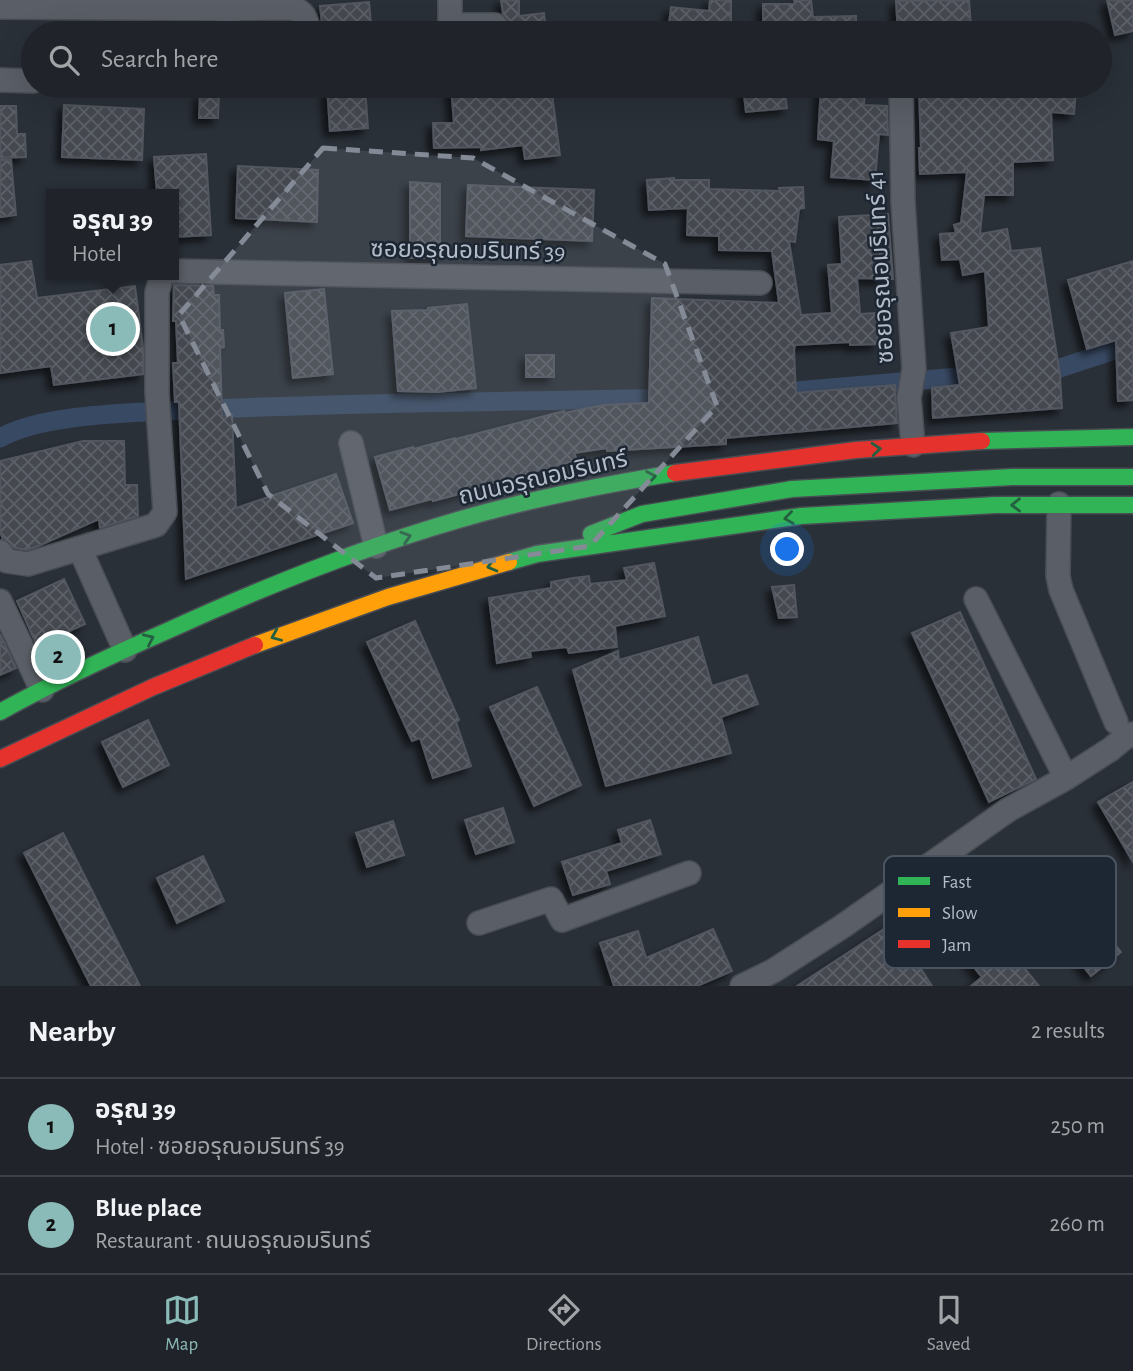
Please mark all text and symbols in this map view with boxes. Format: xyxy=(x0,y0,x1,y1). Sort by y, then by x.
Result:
search box xyxy=(21,21,1112,98)
icon: search xyxy=(45,41,83,79)
text: Search here xyxy=(101,46,219,72)
street label: ซอยอรุณอมรินทร์ 41 xyxy=(864,170,900,364)
popup xyxy=(46,189,179,280)
text: อรุณ 39 xyxy=(72,208,153,234)
street label: ซอยอรุณอมรินทร์ 39 xyxy=(370,237,566,267)
text: Hotel xyxy=(72,243,122,266)
pin: 1 xyxy=(90,303,136,355)
one-way arrow xyxy=(870,441,882,456)
street label: ถนนอรุณอมรินทร์ xyxy=(456,447,631,511)
one-way arrow xyxy=(645,470,657,485)
one-way arrow xyxy=(1010,497,1021,513)
one-way arrow xyxy=(783,510,795,525)
one-way arrow xyxy=(400,530,412,545)
your location xyxy=(770,532,804,566)
one-way arrow xyxy=(486,558,498,572)
one-way arrow xyxy=(270,628,282,642)
pin: 2 xyxy=(35,631,81,683)
one-way arrow xyxy=(142,633,154,647)
legend xyxy=(884,856,1116,968)
text: Fast xyxy=(942,873,972,892)
text: Slow xyxy=(942,904,978,923)
text: Jam xyxy=(942,936,971,955)
text: Nearby xyxy=(28,1017,116,1047)
text: 2 results xyxy=(1031,1020,1105,1043)
text: อรุณ 39 xyxy=(95,1097,176,1123)
text: 1 xyxy=(47,1115,55,1138)
text: 250 m xyxy=(1051,1115,1105,1138)
text: Hotel · ซอยอรุณอมรินทร์ 39 xyxy=(95,1136,345,1159)
text: Blue place xyxy=(95,1195,202,1221)
text: 2 xyxy=(46,1213,56,1236)
text: 260 m xyxy=(1049,1213,1105,1236)
text: Restaurant · ถนนอรุณอมรินทร์ xyxy=(95,1230,370,1253)
tab: Map xyxy=(163,1291,201,1356)
tab: Directions xyxy=(526,1291,602,1356)
tab: Saved xyxy=(927,1291,970,1356)

